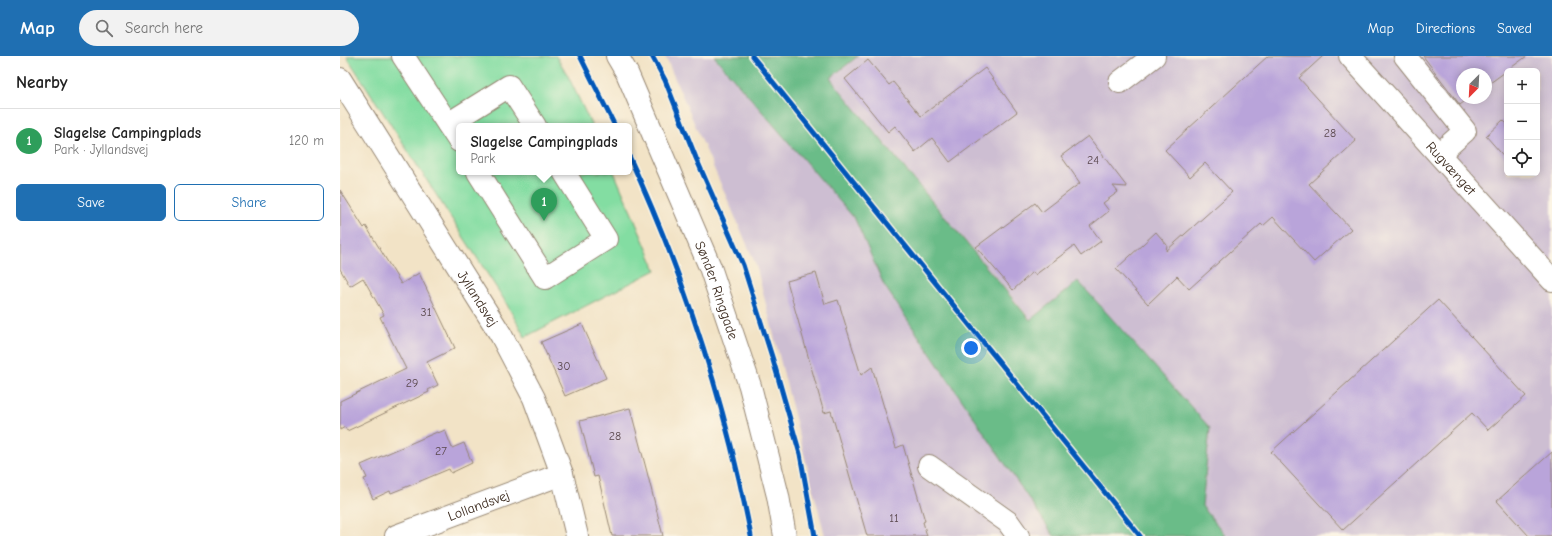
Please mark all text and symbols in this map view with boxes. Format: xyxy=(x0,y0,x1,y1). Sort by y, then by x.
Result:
search box xyxy=(79,10,359,46)
text: Map xyxy=(20,17,55,39)
icon: search xyxy=(93,17,115,39)
text: Search here xyxy=(125,19,203,37)
text: Map xyxy=(1367,20,1394,37)
text: Directions xyxy=(1416,20,1475,37)
text: Saved xyxy=(1497,20,1532,37)
north arrow xyxy=(1456,68,1492,104)
map controls xyxy=(1504,68,1540,176)
button: + xyxy=(1504,68,1540,104)
text: Nearby xyxy=(16,73,67,92)
button: − xyxy=(1504,104,1540,140)
popup xyxy=(456,123,632,175)
text: Slagelse Campingplads xyxy=(54,124,201,142)
house number: 28 xyxy=(1324,126,1336,140)
text: 1 xyxy=(26,133,32,148)
text: 120 m xyxy=(289,133,324,148)
text: Slagelse Campingplads xyxy=(470,133,618,151)
street label: Rugvænget xyxy=(1422,138,1480,199)
button: locate xyxy=(1504,140,1540,176)
text: Park · Jyllandsvej xyxy=(54,142,148,157)
text: Park xyxy=(470,151,495,166)
house number: 24 xyxy=(1087,153,1099,167)
button: Save xyxy=(16,184,166,221)
button: Share xyxy=(174,184,324,221)
pin: 1 xyxy=(531,188,557,221)
street label: Sønder Ringgade xyxy=(691,239,742,342)
street label: Jyllandsvej xyxy=(454,267,501,330)
house number: 31 xyxy=(421,305,432,319)
your location xyxy=(961,338,981,358)
house number: 30 xyxy=(557,359,571,373)
house number: 29 xyxy=(406,376,418,390)
house number: 28 xyxy=(609,429,621,443)
house number: 27 xyxy=(435,444,447,458)
street label: Lollandsvej xyxy=(445,486,512,525)
house number: 11 xyxy=(889,511,899,525)

